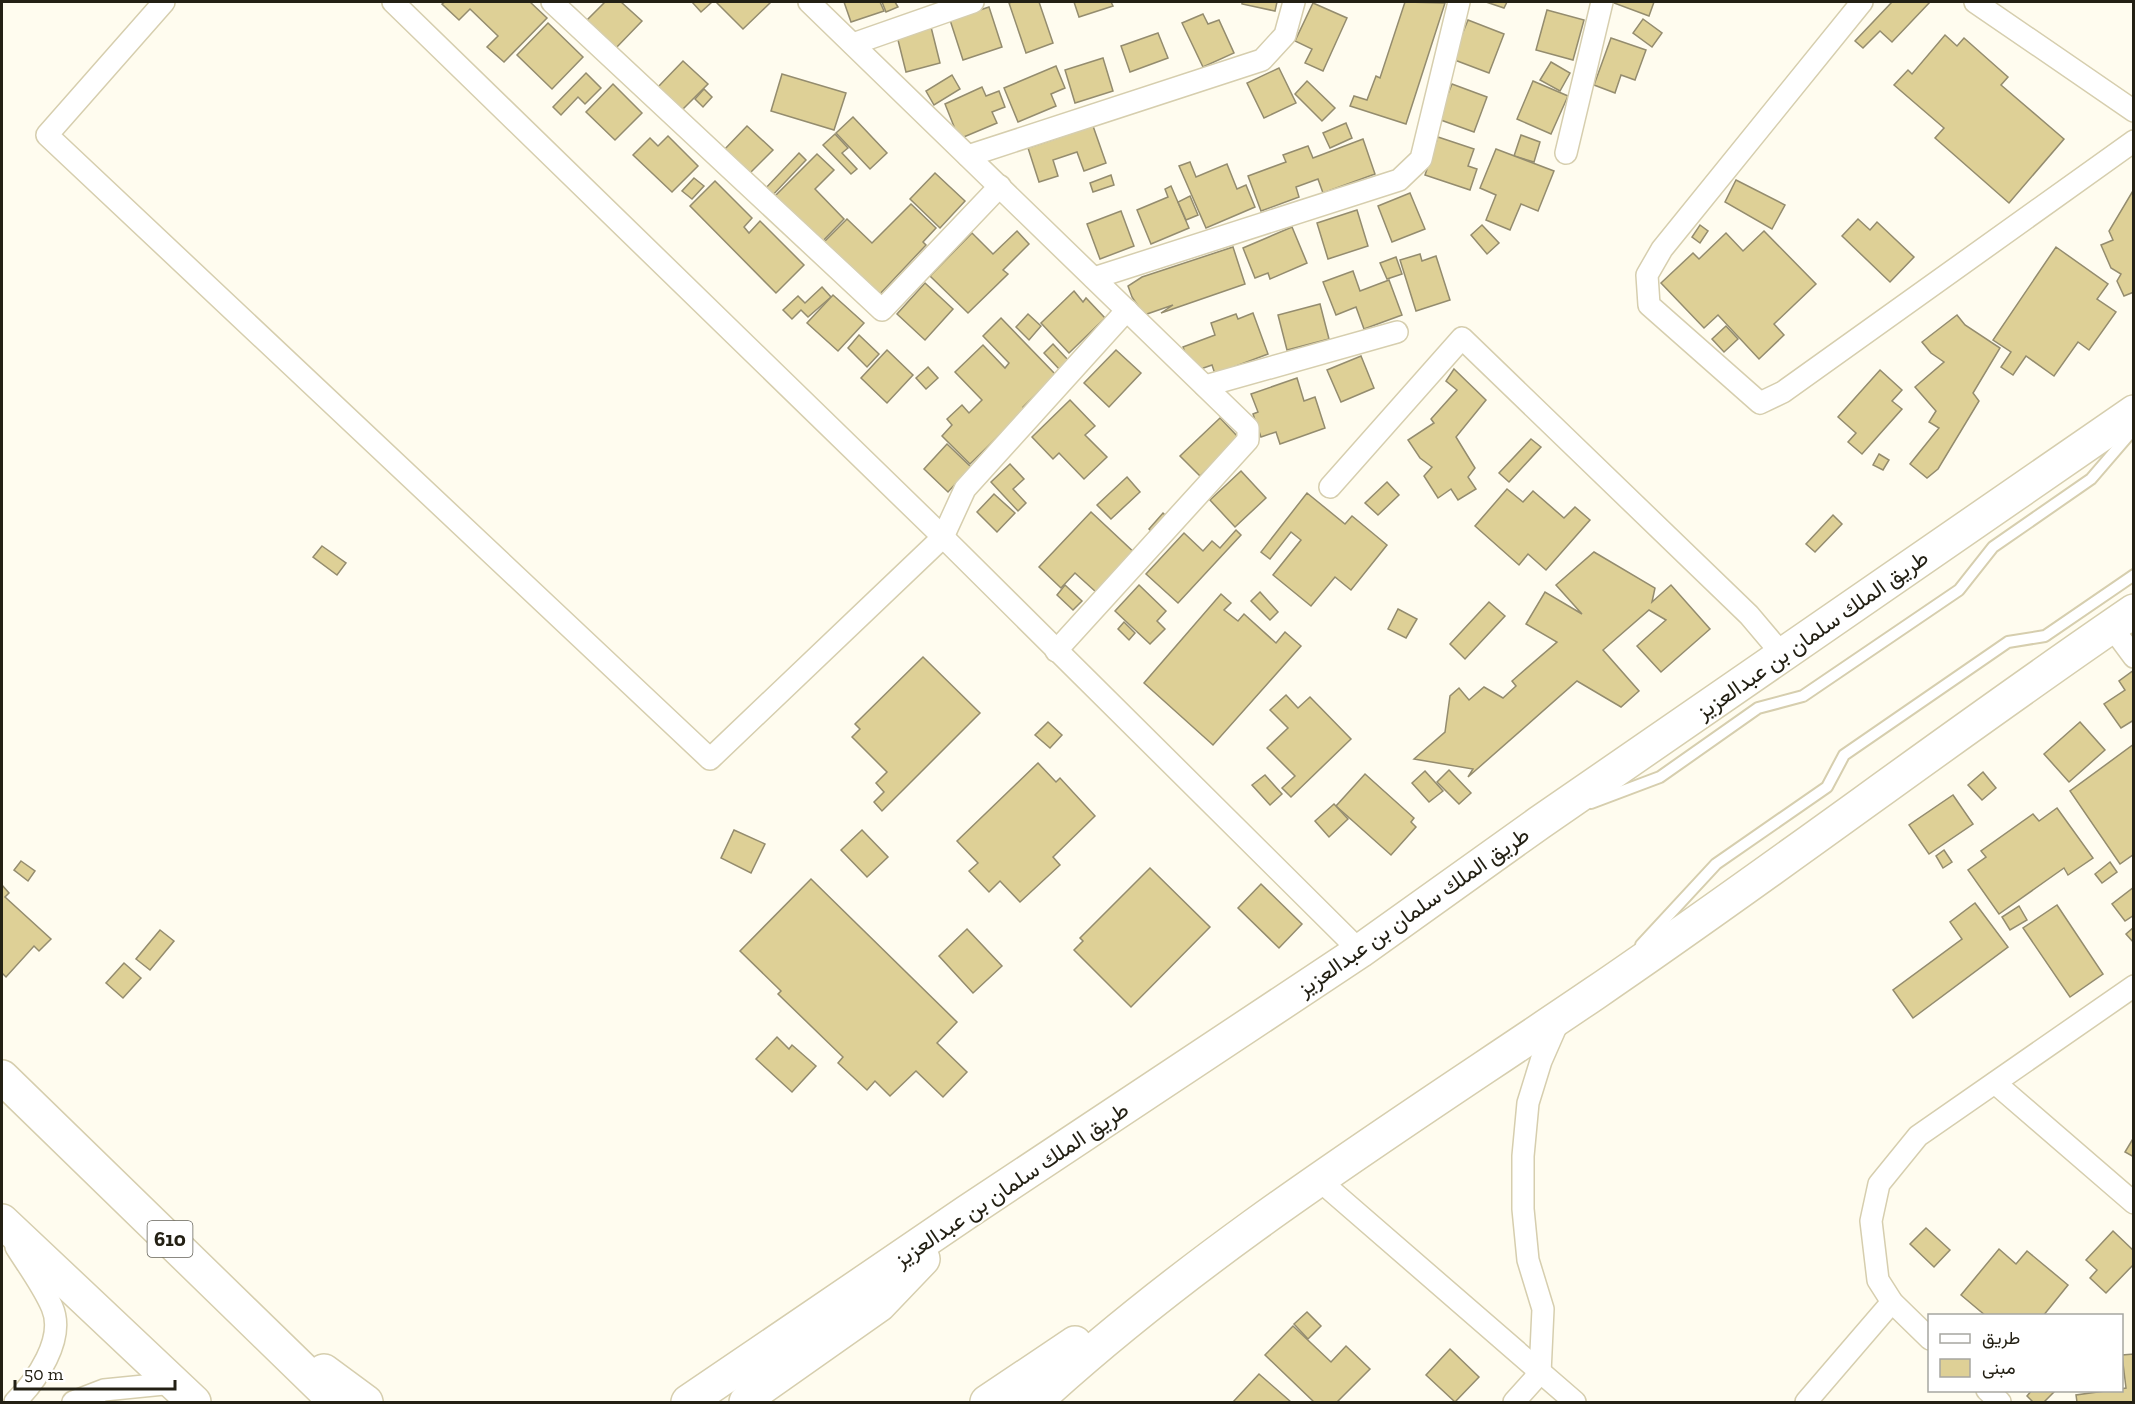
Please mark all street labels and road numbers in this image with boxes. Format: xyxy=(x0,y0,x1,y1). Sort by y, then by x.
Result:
street label: طريق الملك سلمان بن عبدالعزيز xyxy=(1690,544,1934,725)
street label: طريق الملك سلمان بن عبدالعزيز xyxy=(1291,821,1535,1002)
street label: طريق الملك سلمان بن عبدالعزيز xyxy=(888,1096,1134,1274)
road number: 610 xyxy=(148,1221,192,1257)

